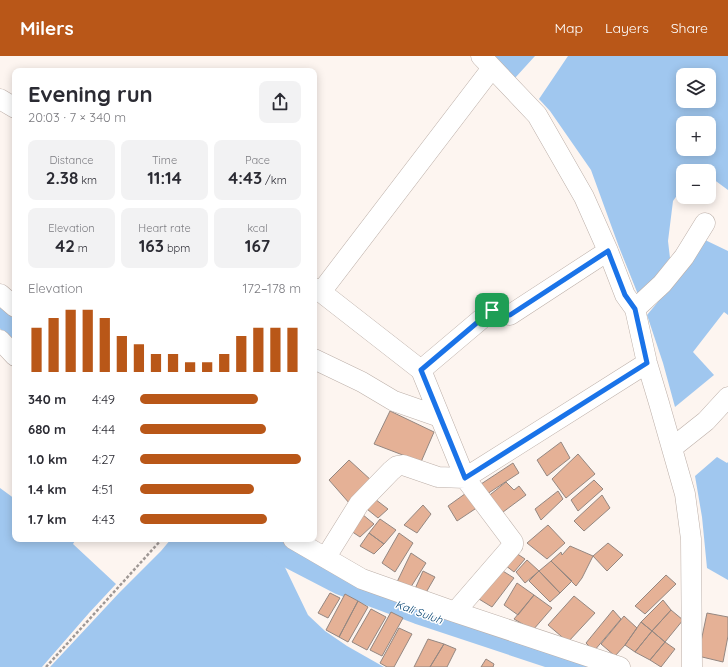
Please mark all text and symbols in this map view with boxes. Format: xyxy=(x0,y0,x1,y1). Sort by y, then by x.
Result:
text: Milers xyxy=(20,16,74,40)
text: Map xyxy=(554,19,583,37)
text: Layers xyxy=(605,19,649,37)
text: Share xyxy=(671,19,708,37)
map controls xyxy=(676,68,716,204)
button: layers xyxy=(676,68,716,108)
text: Evening run xyxy=(28,80,153,108)
button: share xyxy=(259,81,301,123)
text: 20:03 · 7 × 340 m xyxy=(28,109,126,125)
button: + xyxy=(676,116,716,156)
text: Distance xyxy=(49,153,94,167)
text: Time xyxy=(152,153,177,167)
text: Pace xyxy=(245,153,270,167)
button: − xyxy=(676,164,716,204)
text: 2.38 xyxy=(46,167,78,188)
text: 11:14 xyxy=(147,167,182,188)
text: 4:43 xyxy=(228,167,262,188)
text: km xyxy=(78,173,97,187)
text: /km xyxy=(262,173,287,187)
text: Elevation xyxy=(48,221,95,235)
text: Heart rate xyxy=(138,221,191,235)
text: kcal xyxy=(247,221,268,235)
text: 42 xyxy=(55,235,75,256)
text: 163 xyxy=(139,235,164,256)
text: 167 xyxy=(245,235,270,256)
text: m xyxy=(75,241,88,255)
text: bpm xyxy=(164,241,190,255)
text: Elevation xyxy=(28,280,83,296)
text: 172–178 m xyxy=(242,280,301,296)
pin xyxy=(475,293,509,327)
icon: arrive xyxy=(481,299,503,321)
text: 340 m xyxy=(28,391,66,407)
text: 4:49 xyxy=(92,391,115,407)
text: 680 m xyxy=(28,421,66,437)
text: 4:44 xyxy=(92,421,115,437)
text: 1.0 km xyxy=(28,451,67,467)
text: 4:27 xyxy=(92,451,115,467)
text: 1.4 km xyxy=(28,481,67,497)
text: 4:51 xyxy=(92,481,113,497)
text: 1.7 km xyxy=(28,511,66,527)
text: 4:43 xyxy=(92,511,115,527)
water label: Kali Suluh xyxy=(393,597,445,627)

